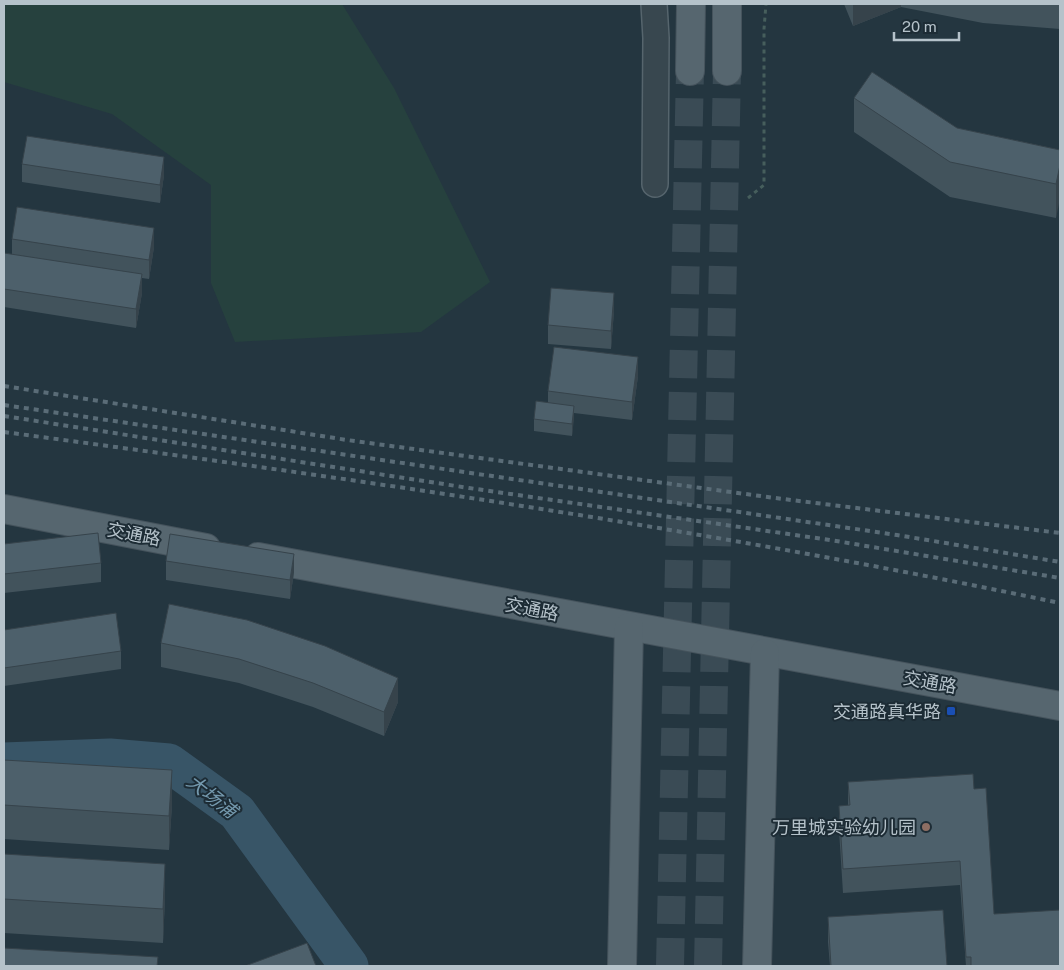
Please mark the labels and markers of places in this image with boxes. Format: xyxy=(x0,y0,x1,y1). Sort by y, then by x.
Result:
place label: 交通路真华路 xyxy=(833,701,941,722)
marker: 交通路真华路 xyxy=(945,705,957,717)
place label: 万里城实验幼儿园 xyxy=(772,817,916,838)
marker: 万里城实验幼儿园 xyxy=(920,821,932,833)

